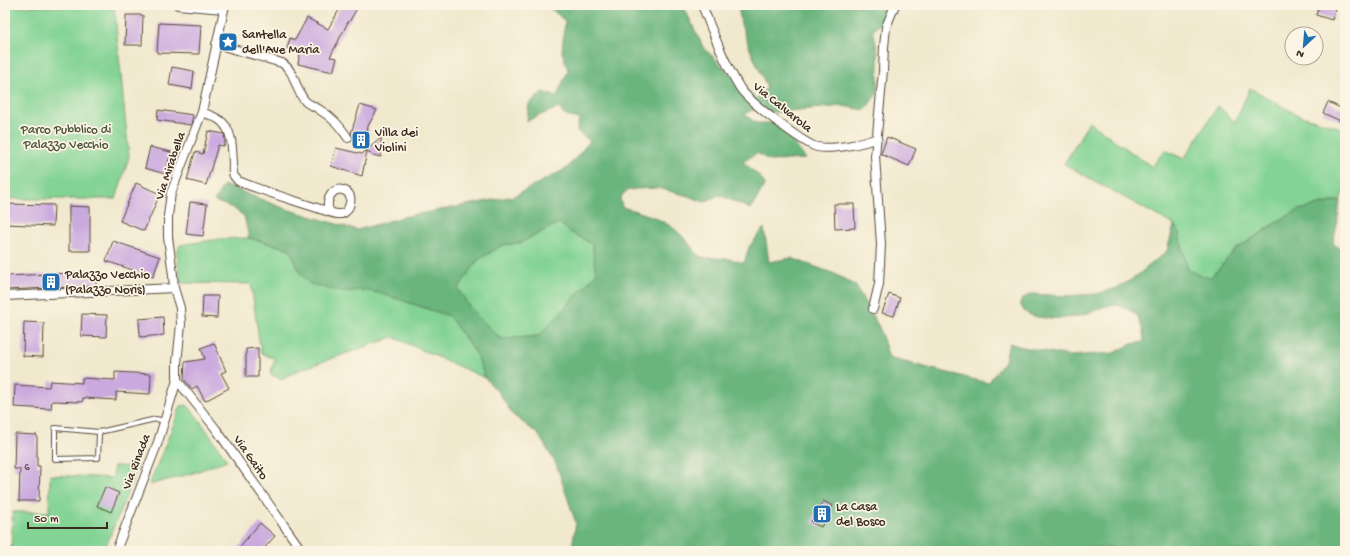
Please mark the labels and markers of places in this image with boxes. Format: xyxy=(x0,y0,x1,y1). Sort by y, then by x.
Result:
place label: Santella dell'Ave Maria xyxy=(242,28,320,58)
place icon: Santella dell'Ave Maria xyxy=(217,31,239,53)
place label: Villa dei Violini xyxy=(374,126,418,156)
building icon: Villa dei Violini xyxy=(350,129,372,151)
place label: Palazzo Vecchio (Palazzo Noris) xyxy=(64,268,150,298)
building icon: Palazzo Vecchio (Palazzo Noris) xyxy=(40,271,62,293)
place label: La Casa del Bosco xyxy=(836,500,886,530)
building icon: La Casa del Bosco xyxy=(811,503,833,525)

